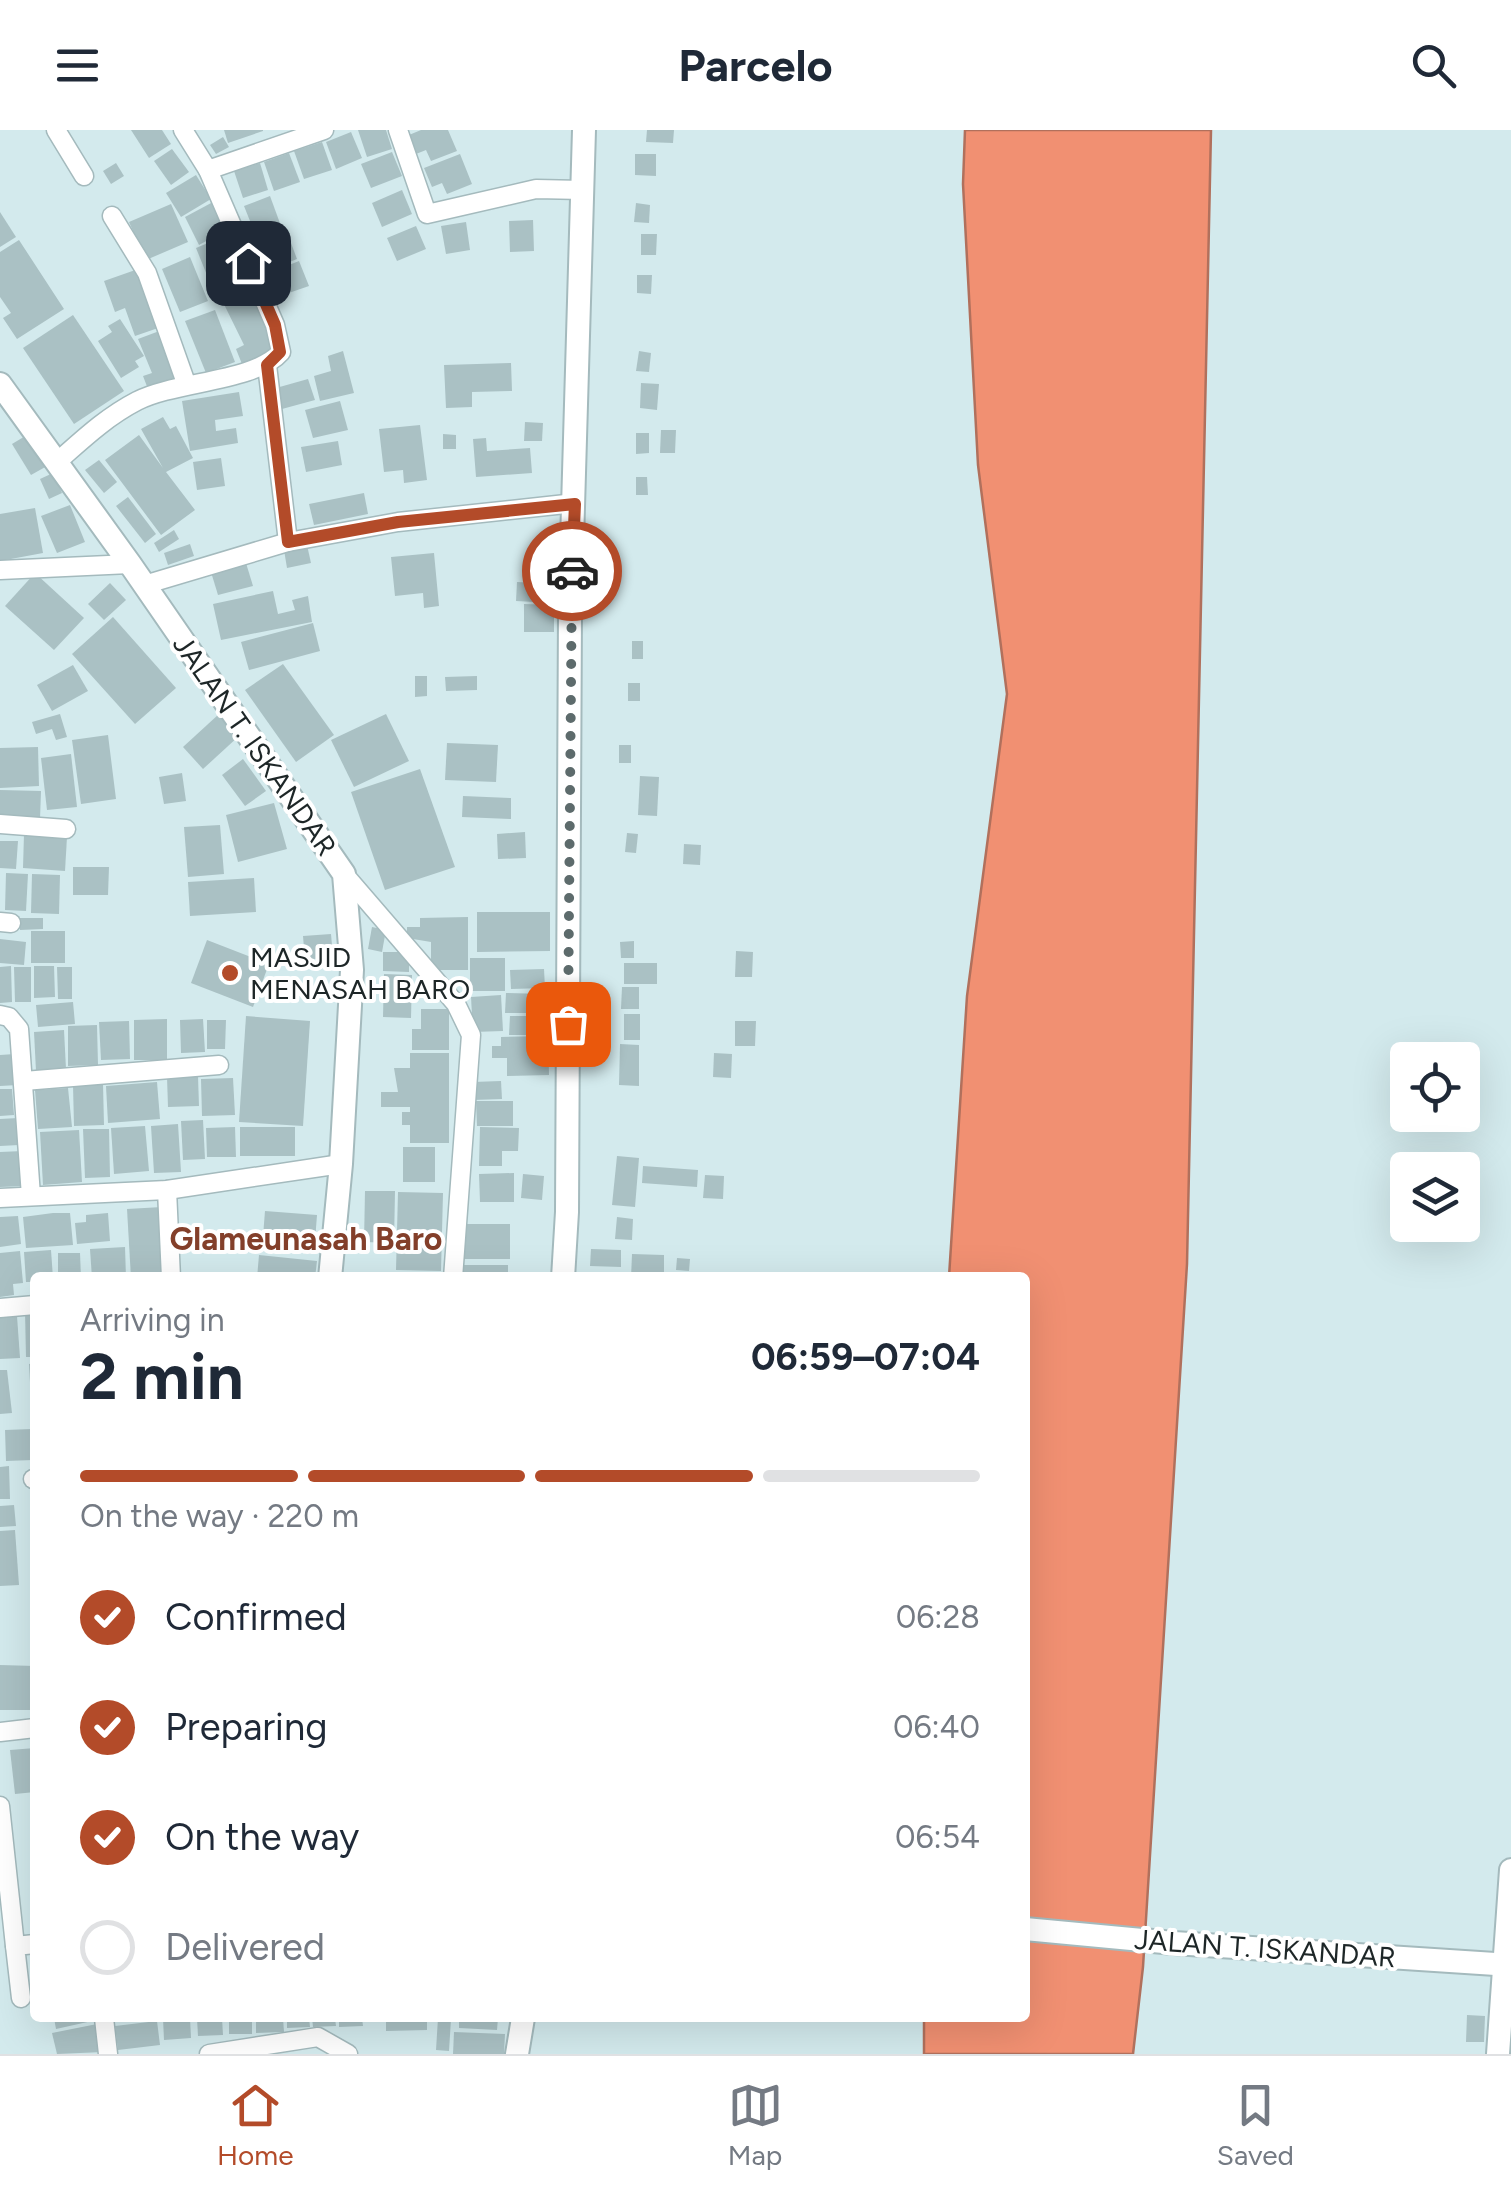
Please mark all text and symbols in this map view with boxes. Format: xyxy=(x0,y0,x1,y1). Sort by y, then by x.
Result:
icon: menu xyxy=(50,38,105,93)
text: Parcelo xyxy=(678,38,833,92)
icon: search xyxy=(1406,38,1461,93)
pin xyxy=(206,221,291,306)
icon: home xyxy=(221,236,276,291)
courier xyxy=(522,521,622,621)
icon: car xyxy=(545,544,600,599)
street label: JALAN T. ISKANDAR xyxy=(166,628,344,862)
place label: MASJID MENASAH BARO xyxy=(250,940,470,1006)
marker: MASJID MENASAH BARO xyxy=(219,962,241,984)
pin xyxy=(526,982,611,1067)
icon: bag xyxy=(541,997,596,1052)
map controls xyxy=(1390,1042,1480,1242)
button: locate xyxy=(1390,1042,1480,1132)
button: layers xyxy=(1390,1152,1480,1242)
district label: Glameunasah Baro xyxy=(170,1220,442,1258)
text: Arriving in xyxy=(80,1301,225,1339)
text: 06:59–07:04 xyxy=(751,1334,980,1380)
text: 2 min xyxy=(80,1337,244,1415)
text: On the way · 220 m xyxy=(80,1497,359,1535)
icon: check xyxy=(80,1590,135,1645)
text: Confirmed xyxy=(165,1594,347,1640)
text: 06:28 xyxy=(896,1598,980,1636)
icon: check xyxy=(80,1700,135,1755)
text: Preparing xyxy=(165,1704,327,1750)
text: 06:40 xyxy=(893,1708,980,1746)
icon: check xyxy=(80,1810,135,1865)
text: On the way xyxy=(165,1814,359,1860)
text: 06:54 xyxy=(895,1818,980,1856)
street label: JALAN T. ISKANDAR xyxy=(1133,1922,1397,1974)
text: Delivered xyxy=(165,1924,325,1970)
tab: Home xyxy=(217,2078,293,2172)
tab: Map xyxy=(728,2078,783,2172)
tab: Saved xyxy=(1217,2078,1294,2172)

